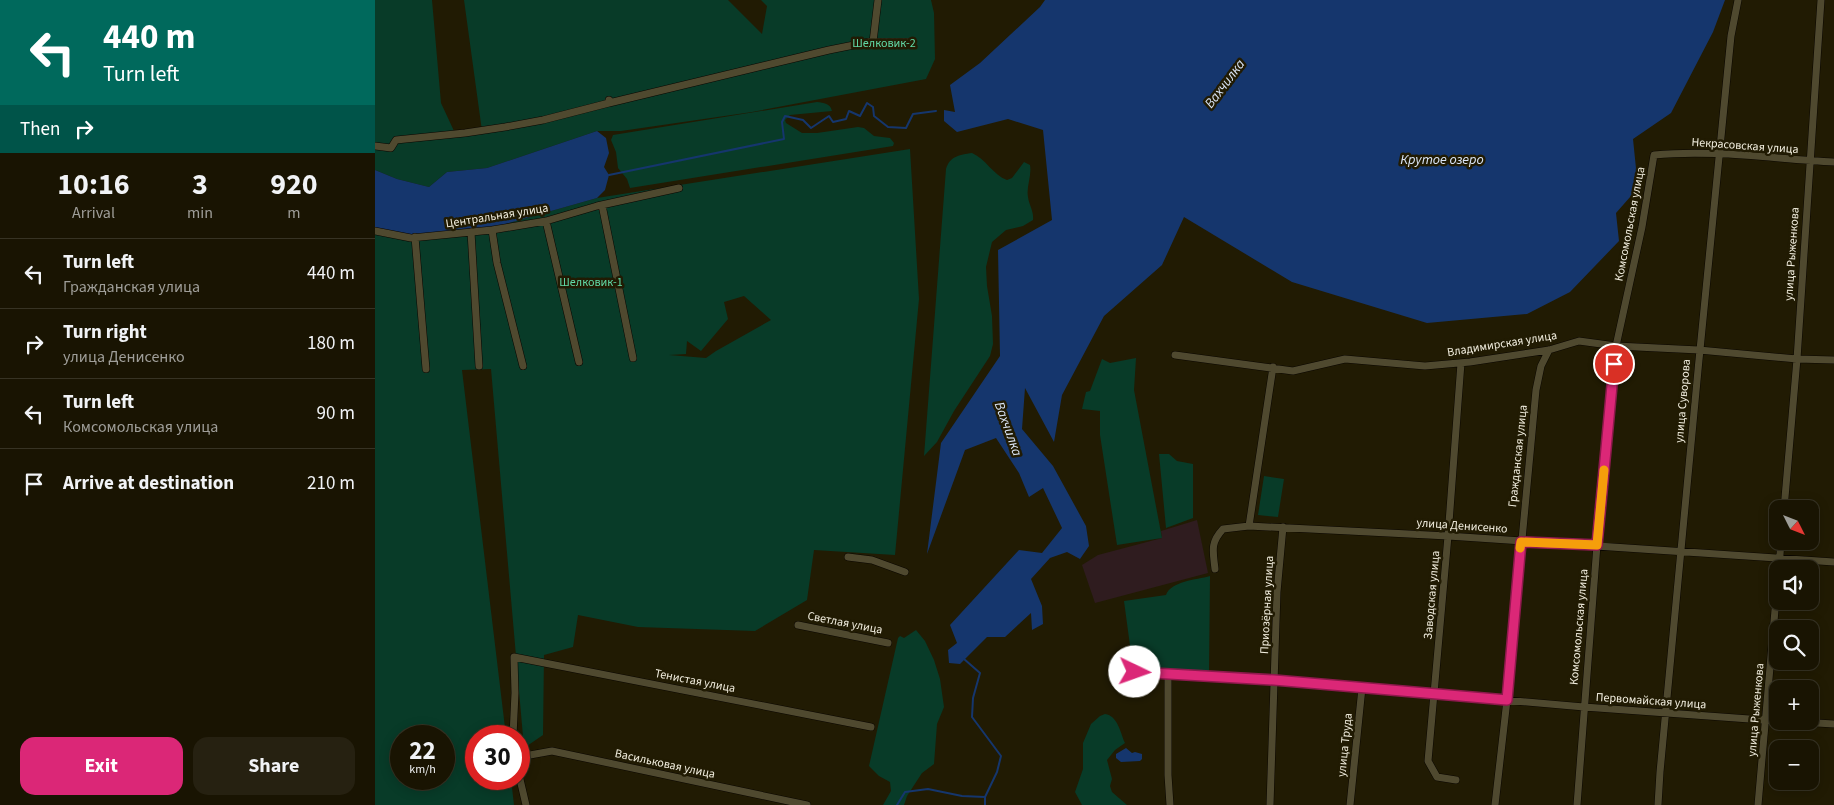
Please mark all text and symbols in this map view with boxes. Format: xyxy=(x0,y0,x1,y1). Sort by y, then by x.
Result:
text: 440 m xyxy=(103,12,195,62)
icon: left xyxy=(20,20,85,85)
park label: Шелковик-2 xyxy=(852,35,916,52)
water label: Вахчилка xyxy=(1200,55,1250,113)
text: Turn left xyxy=(103,58,179,90)
icon: right xyxy=(70,115,98,143)
text: Then xyxy=(20,116,60,143)
street label: Некрасовская улица xyxy=(1691,134,1799,158)
water label: Крутое озеро xyxy=(1400,150,1484,170)
text: 10:16 xyxy=(57,163,130,206)
text: 3 xyxy=(192,163,208,206)
text: 920 xyxy=(270,163,318,206)
street label: Комсомольская улица xyxy=(1611,165,1649,283)
street label: Центральная улица xyxy=(444,199,550,233)
text: Arrival xyxy=(72,202,115,224)
text: min xyxy=(187,202,213,224)
text: m xyxy=(287,202,301,224)
street label: улица Рыженкова xyxy=(1780,207,1804,301)
text: Turn left xyxy=(63,249,134,276)
icon: left xyxy=(20,260,48,288)
text: 440 m xyxy=(307,260,355,287)
park label: Шелковик-1 xyxy=(559,274,623,291)
text: Гражданская улица xyxy=(63,276,200,298)
text: Turn right xyxy=(63,319,147,346)
street label: Владимирская улица xyxy=(1446,327,1558,361)
icon: right xyxy=(20,330,48,358)
text: 180 m xyxy=(307,330,355,357)
pin xyxy=(1593,343,1635,385)
text: улица Денисенко xyxy=(63,346,185,368)
icon: arrive xyxy=(1600,350,1628,378)
street label: улица Суворова xyxy=(1671,358,1695,444)
text: Turn left xyxy=(63,389,134,416)
water label: Вахчилка xyxy=(989,399,1027,460)
icon: left xyxy=(20,400,48,428)
text: 90 m xyxy=(317,400,355,427)
street label: Гражданская улица xyxy=(1504,404,1532,508)
text: Комсомольская улица xyxy=(63,416,218,438)
icon: arrive xyxy=(20,470,48,498)
text: Arrive at destination xyxy=(63,470,234,497)
text: 210 m xyxy=(307,470,355,497)
north arrow xyxy=(1769,500,1819,550)
map controls xyxy=(1769,500,1819,790)
street label: улица Денисенко xyxy=(1416,514,1508,538)
street label: Заводская улица xyxy=(1420,550,1444,640)
street label: Приозёрная улица xyxy=(1256,555,1278,655)
button: sound xyxy=(1769,560,1819,610)
street label: Комсомольская улица xyxy=(1565,568,1593,686)
street label: Светлая улица xyxy=(806,607,884,639)
button: search xyxy=(1769,620,1819,670)
position arrow xyxy=(1108,645,1160,697)
street label: улица Рыженкова xyxy=(1743,663,1769,757)
street label: Тенистая улица xyxy=(653,665,737,697)
button: + xyxy=(1769,680,1819,730)
street label: Первомайская улица xyxy=(1595,689,1707,713)
street label: улица Труда xyxy=(1333,712,1357,778)
speed limit sign: 30 xyxy=(465,725,530,790)
text: 22 xyxy=(409,733,436,769)
button: Exit xyxy=(20,737,183,795)
button: Share xyxy=(193,737,355,795)
button: − xyxy=(1769,740,1819,790)
street label: Васильковая улица xyxy=(613,745,717,783)
text: km/h xyxy=(409,761,436,778)

